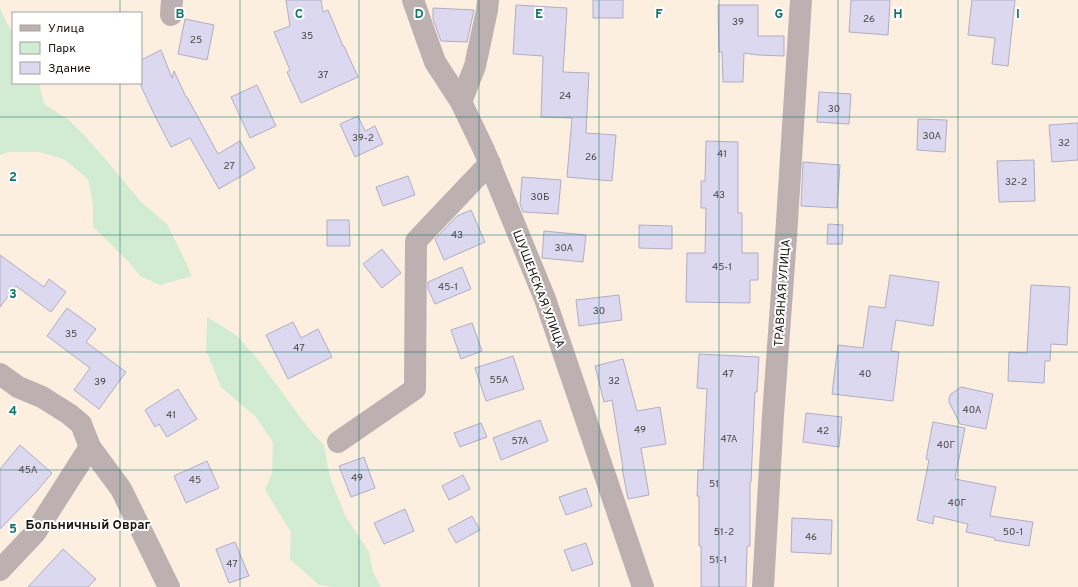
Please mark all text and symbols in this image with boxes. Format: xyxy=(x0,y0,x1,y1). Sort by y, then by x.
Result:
text: B xyxy=(176,7,185,23)
text: C xyxy=(295,7,303,23)
text: D xyxy=(414,7,424,23)
text: E xyxy=(535,7,543,23)
text: F xyxy=(655,7,663,23)
text: G xyxy=(775,7,784,23)
text: H xyxy=(893,7,903,23)
text: I xyxy=(1016,7,1020,23)
legend xyxy=(12,12,142,84)
house number: 26 xyxy=(863,13,875,26)
house number: 39 xyxy=(732,16,744,29)
text: Улица xyxy=(48,21,84,37)
house number: 35 xyxy=(301,30,313,43)
house number: 25 xyxy=(190,34,202,47)
text: Парк xyxy=(48,41,76,57)
text: Здание xyxy=(48,61,91,77)
house number: 37 xyxy=(317,69,329,82)
house number: 24 xyxy=(559,90,571,103)
house number: 30 xyxy=(828,103,840,116)
house number: 30А xyxy=(923,130,942,143)
house number: 39-2 xyxy=(352,132,374,145)
house number: 32 xyxy=(1058,137,1070,150)
house number: 41 xyxy=(717,148,727,161)
house number: 26 xyxy=(585,151,597,164)
house number: 27 xyxy=(223,160,235,173)
text: 2 xyxy=(9,170,17,186)
house number: 32-2 xyxy=(1005,176,1027,189)
house number: 43 xyxy=(713,189,725,202)
house number: 30Б xyxy=(531,191,549,204)
street label: ШУШЕНСКАЯ УЛИЦА xyxy=(508,228,568,351)
house number: 43 xyxy=(451,229,463,242)
street label: ТРАВЯНАЯ УЛИЦА xyxy=(771,239,795,347)
house number: 30А xyxy=(555,242,574,255)
house number: 45-1 xyxy=(712,261,732,274)
house number: 45-1 xyxy=(438,281,458,294)
text: 3 xyxy=(9,287,17,303)
house number: 30 xyxy=(593,305,605,318)
house number: 35 xyxy=(65,328,77,341)
house number: 47 xyxy=(293,342,305,355)
house number: 47 xyxy=(722,368,734,381)
house number: 40 xyxy=(859,368,871,381)
house number: 55А xyxy=(489,374,509,387)
house number: 32 xyxy=(608,375,620,388)
house number: 39 xyxy=(94,376,106,389)
text: 4 xyxy=(9,404,17,420)
house number: 40А xyxy=(962,404,982,417)
house number: 41 xyxy=(166,409,176,422)
house number: 49 xyxy=(634,424,646,437)
house number: 42 xyxy=(817,425,829,438)
house number: 47А xyxy=(721,433,738,446)
house number: 57А xyxy=(512,435,529,448)
house number: 40Г xyxy=(937,439,955,452)
house number: 45А xyxy=(18,464,38,477)
house number: 49 xyxy=(351,472,363,485)
house number: 45 xyxy=(189,474,201,487)
house number: 51 xyxy=(709,478,719,491)
house number: 40Г xyxy=(948,497,966,510)
district label: Больничный Овраг xyxy=(26,518,150,534)
text: 5 xyxy=(9,522,17,538)
house number: 51-2 xyxy=(714,526,734,539)
house number: 50-1 xyxy=(1003,526,1023,539)
house number: 46 xyxy=(805,531,817,544)
house number: 51-1 xyxy=(709,554,727,567)
house number: 47 xyxy=(226,558,238,571)

